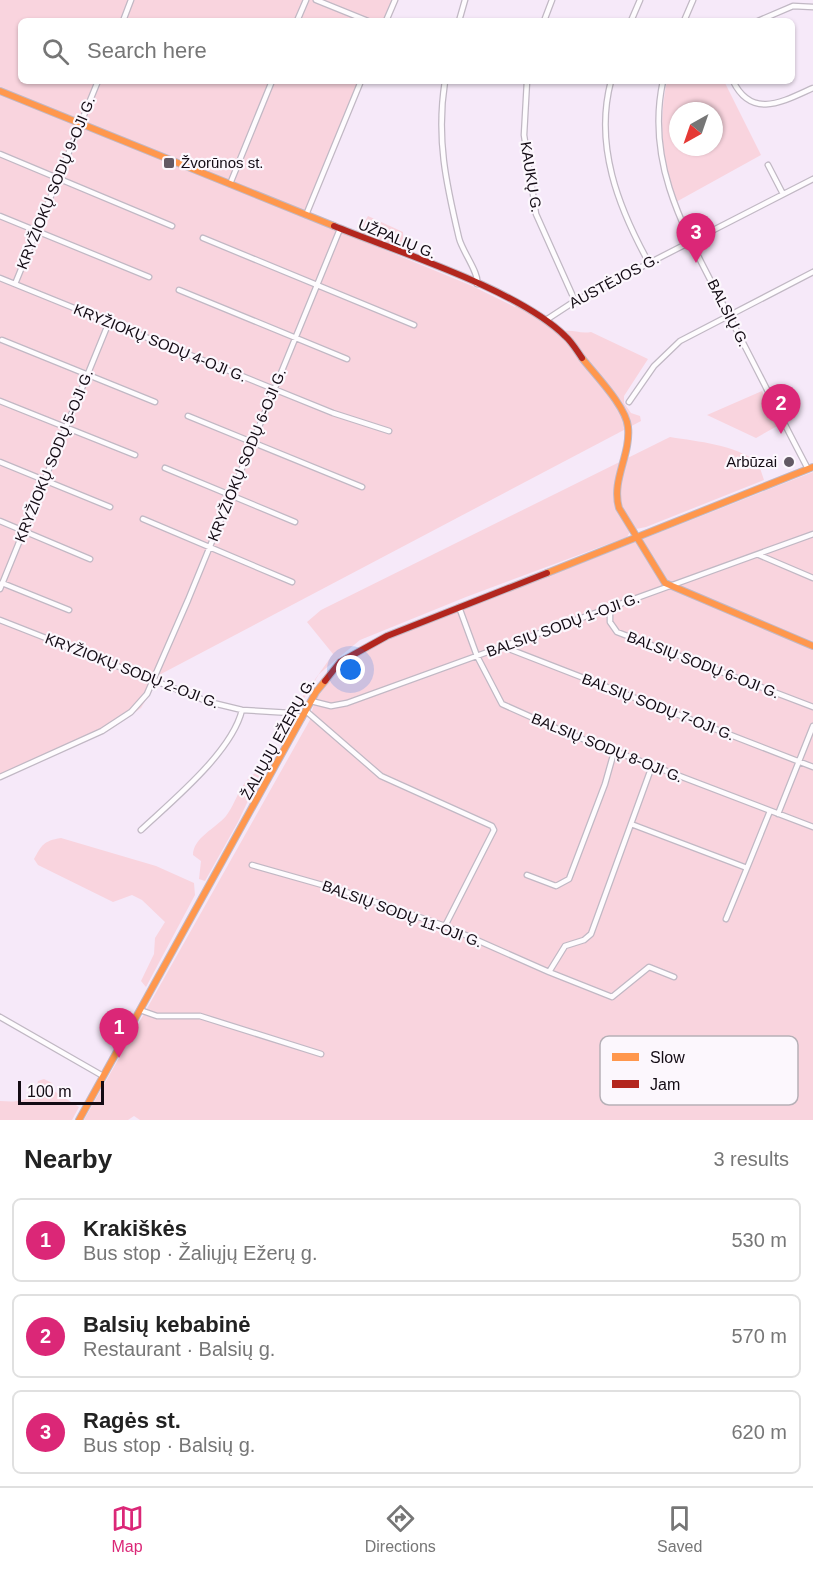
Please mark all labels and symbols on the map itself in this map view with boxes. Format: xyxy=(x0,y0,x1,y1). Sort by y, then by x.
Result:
street label: KRYŽIOKŲ SODŲ 9-OJI G. xyxy=(13,94,98,272)
north arrow xyxy=(669,102,723,156)
street label: KAUKŲ G. xyxy=(517,140,545,214)
place label: Žvorūnos st. xyxy=(181,154,264,171)
marker: Žvorūnos st. xyxy=(162,156,176,170)
pin: 3 xyxy=(676,214,716,263)
street label: UŽPALIŲ G. xyxy=(356,215,439,262)
street label: AUSTĖJOS G. xyxy=(566,250,662,311)
street label: BALSIŲ G. xyxy=(704,276,753,349)
street label: KRYŽIOKŲ SODŲ 4-OJI G. xyxy=(71,300,249,385)
street label: KRYŽIOKŲ SODŲ 6-OJI G. xyxy=(204,366,289,544)
street label: KRYŽIOKŲ SODŲ 5-OJI G. xyxy=(11,367,96,545)
pin: 2 xyxy=(762,384,800,434)
place label: Arbūzai xyxy=(726,453,777,470)
marker: Arbūzai xyxy=(782,455,796,469)
street label: BALSIŲ SODŲ 1-OJI G. xyxy=(484,589,642,660)
street label: BALSIŲ SODŲ 6-OJI G. xyxy=(625,628,782,701)
street label: KRYŽIOKŲ SODŲ 2-OJI G. xyxy=(43,629,221,712)
your location xyxy=(336,655,365,684)
street label: BALSIŲ SODŲ 7-OJI G. xyxy=(580,670,737,743)
street label: ŽALIŲJŲ EŽERŲ G. xyxy=(237,675,318,802)
street label: BALSIŲ SODŲ 8-OJI G. xyxy=(529,709,685,786)
street label: BALSIŲ SODŲ 11-OJI G. xyxy=(320,877,484,950)
pin: 1 xyxy=(100,1008,138,1058)
legend xyxy=(600,1036,798,1105)
text: Slow xyxy=(650,1049,685,1066)
text: Jam xyxy=(650,1076,680,1093)
scale bar xyxy=(18,1078,104,1106)

